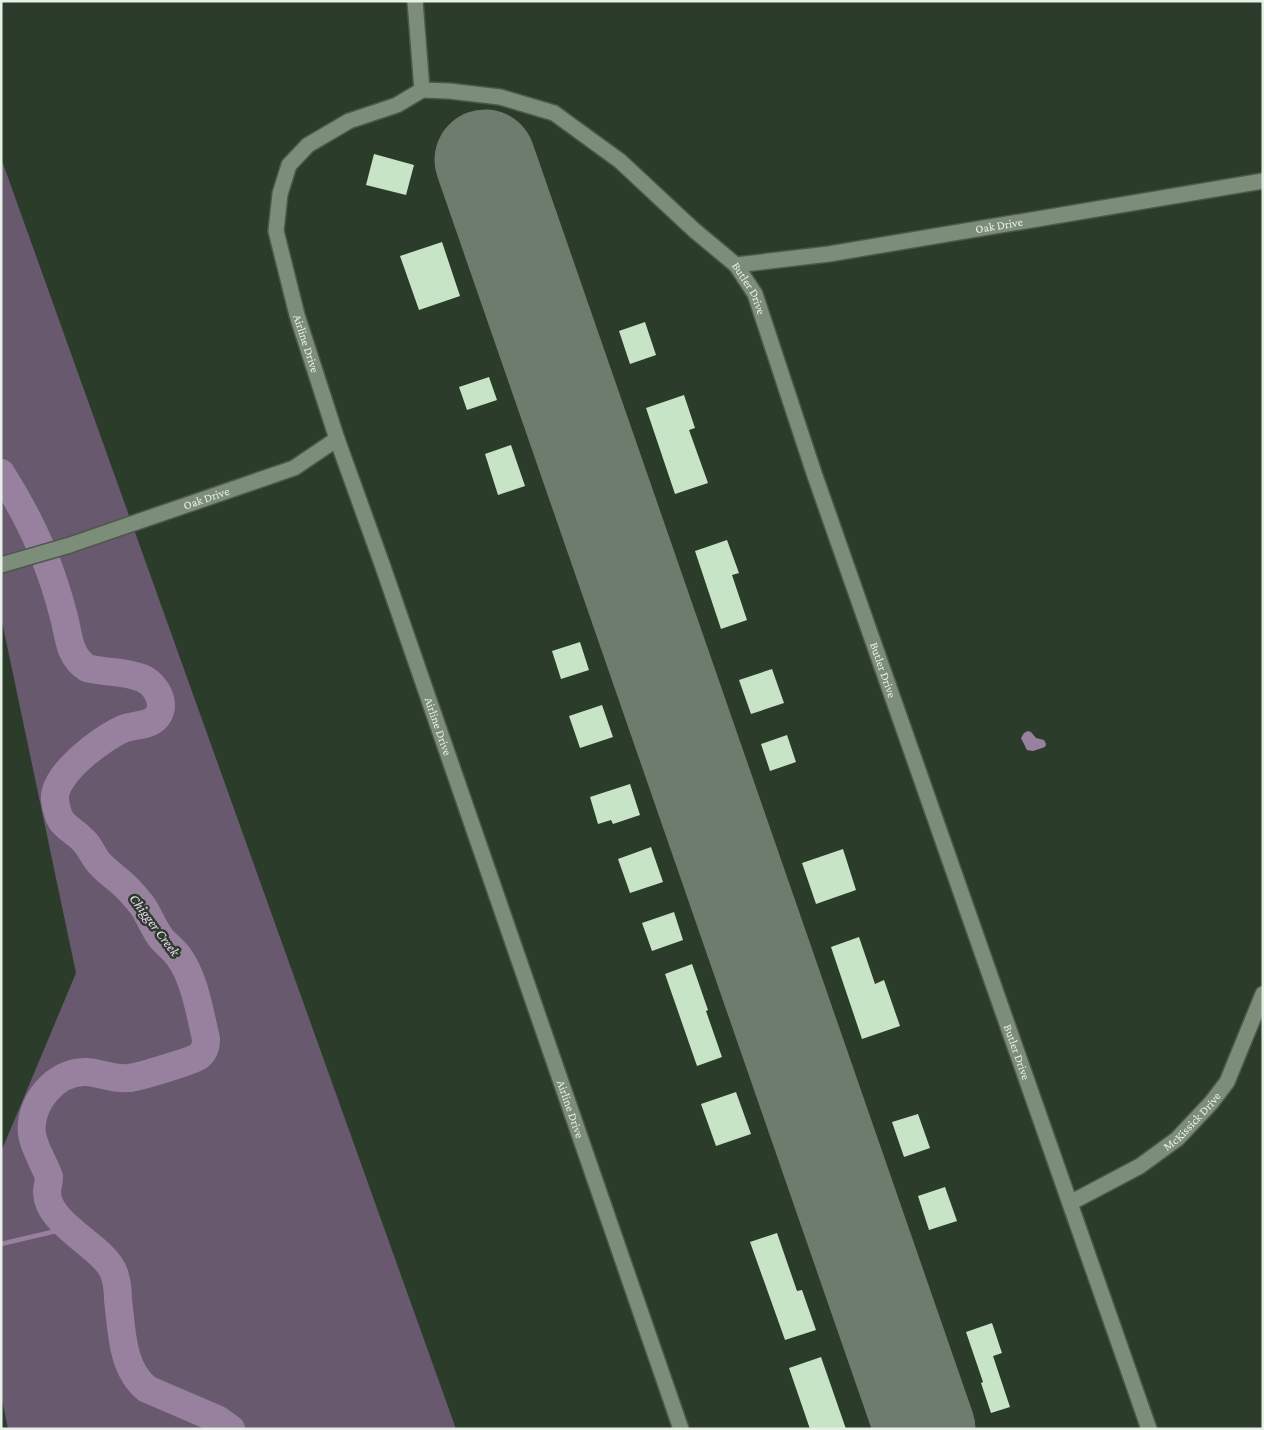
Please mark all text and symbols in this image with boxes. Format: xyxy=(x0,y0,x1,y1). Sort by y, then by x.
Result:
street label: Oak Drive xyxy=(974,215,1024,236)
street label: Butler Drive xyxy=(729,259,768,316)
street label: Airline Drive xyxy=(290,313,322,375)
street label: Oak Drive xyxy=(181,484,231,513)
street label: Butler Drive xyxy=(867,640,899,700)
street label: Airline Drive xyxy=(422,696,455,757)
water label: Chigger Creek xyxy=(126,891,184,960)
street label: Butler Drive xyxy=(1001,1022,1033,1082)
street label: Airline Drive xyxy=(554,1078,587,1140)
street label: McKissick Drive xyxy=(1161,1089,1224,1154)

